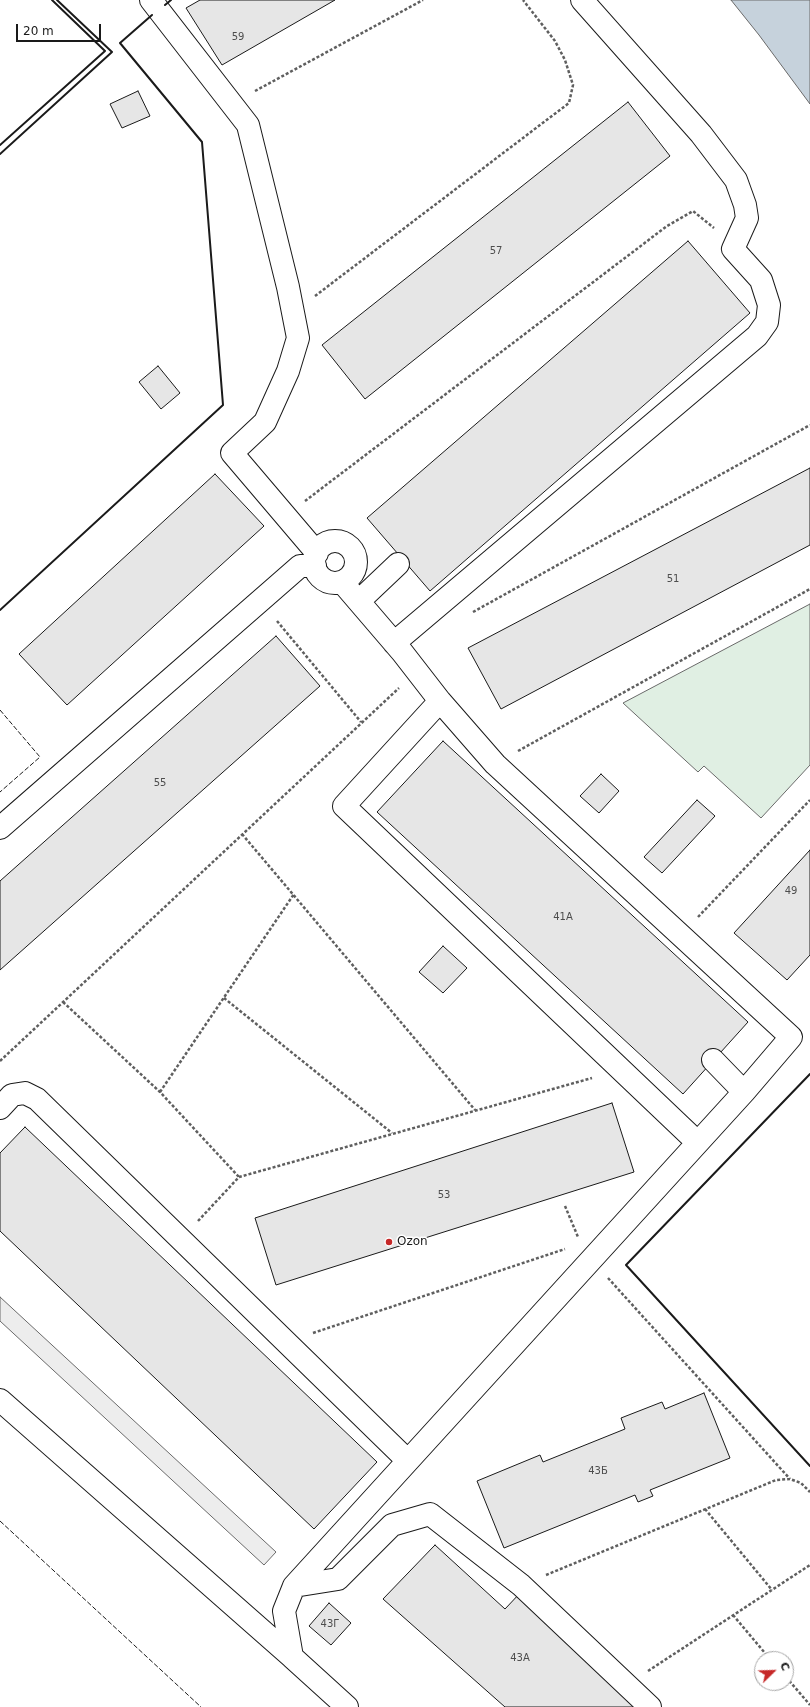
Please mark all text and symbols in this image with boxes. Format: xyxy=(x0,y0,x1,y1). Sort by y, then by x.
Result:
scale bar xyxy=(18,16,103,42)
text: 20 m xyxy=(23,24,54,38)
house number: 59 xyxy=(232,31,244,43)
house number: 57 xyxy=(490,245,502,257)
house number: 51 xyxy=(667,573,679,585)
house number: 55 xyxy=(154,777,166,789)
house number: 49 xyxy=(785,885,797,897)
house number: 41А xyxy=(553,911,573,923)
house number: 53 xyxy=(438,1189,450,1201)
place label: Ozon xyxy=(397,1235,428,1249)
marker: Ozon xyxy=(384,1237,394,1247)
house number: 43Б xyxy=(588,1465,608,1477)
house number: 43Г xyxy=(321,1618,339,1630)
north arrow xyxy=(754,1651,794,1691)
house number: 43А xyxy=(510,1652,530,1664)
text: С xyxy=(777,1660,792,1673)

